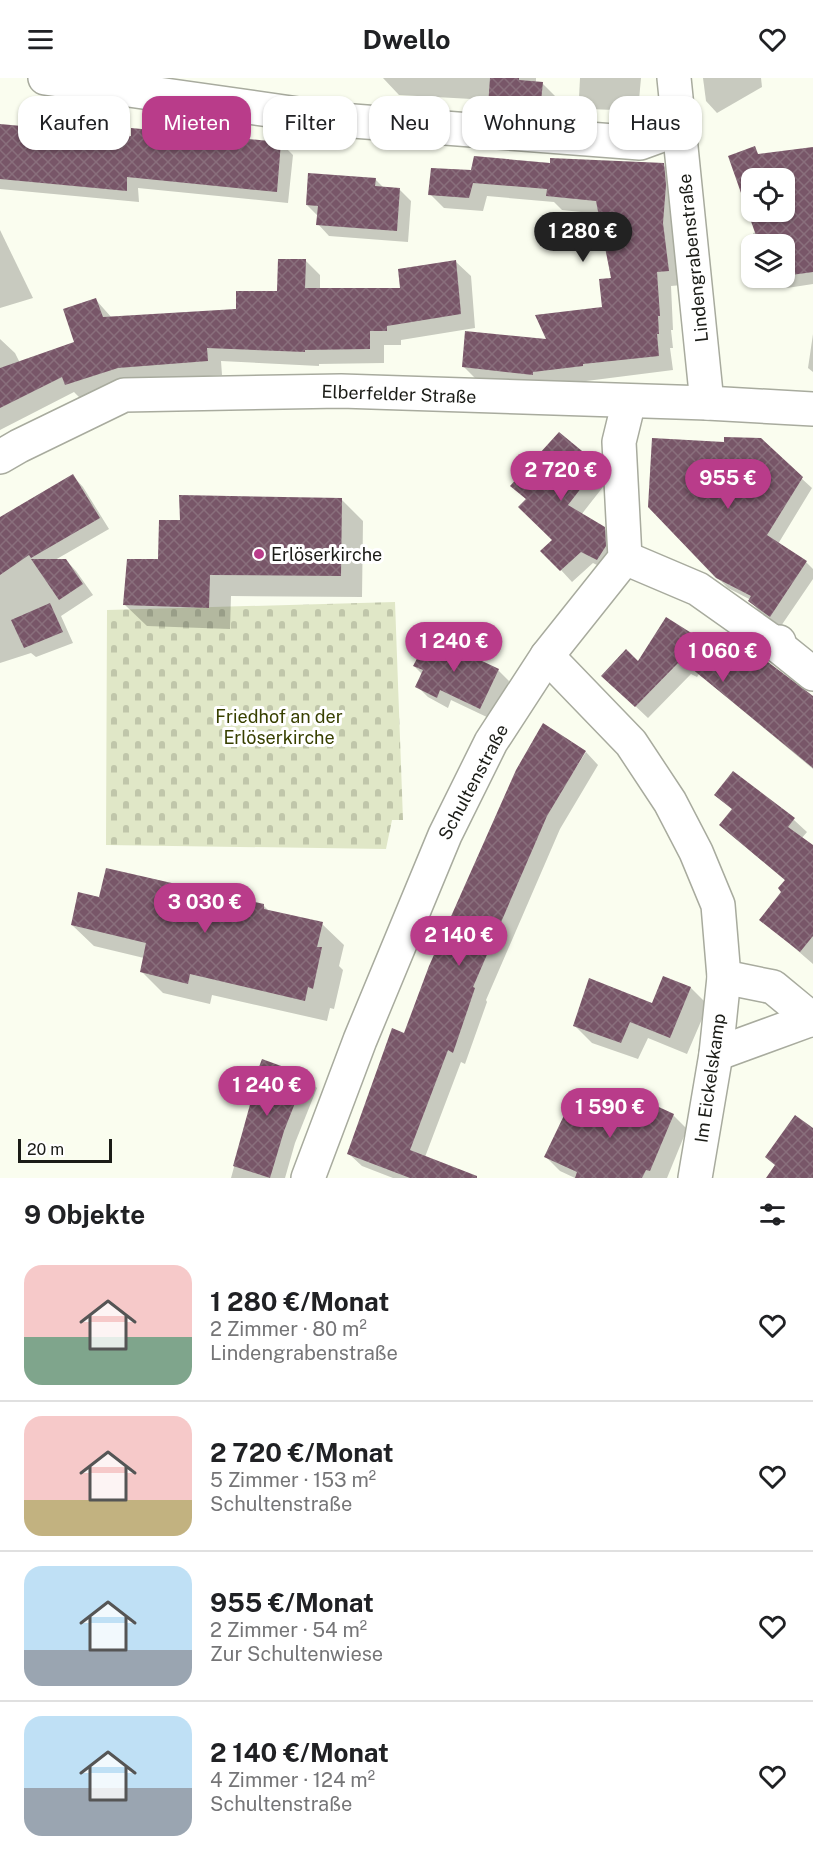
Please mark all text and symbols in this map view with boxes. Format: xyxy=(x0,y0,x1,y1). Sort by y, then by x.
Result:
icon: menu xyxy=(24,23,57,56)
text: Dwello xyxy=(363,23,450,55)
icon: heart xyxy=(756,23,789,56)
chip: Kaufen xyxy=(18,96,130,150)
chip: Mieten xyxy=(142,96,251,150)
chip: Filter xyxy=(263,96,357,150)
chip: Neu xyxy=(369,96,450,150)
chip: Wohnung xyxy=(462,96,597,150)
chip: Haus xyxy=(609,96,702,150)
map controls xyxy=(741,168,795,288)
button: locate xyxy=(741,168,795,222)
street label: Lindengrabenstraße xyxy=(674,173,712,343)
pin: 1 280 € xyxy=(528,212,638,263)
text: 1 280 € xyxy=(548,219,618,243)
button: layers xyxy=(741,234,795,288)
street label: Elberfelder Straße xyxy=(321,381,477,407)
pin: 2 720 € xyxy=(506,451,616,502)
text: 2 720 € xyxy=(525,458,597,482)
pin: 955 € xyxy=(686,459,770,510)
text: 955 € xyxy=(699,466,757,490)
place label: Erlöserkirche xyxy=(271,544,382,565)
marker: Erlöserkirche xyxy=(252,547,266,561)
pin: 1 240 € xyxy=(399,622,509,673)
text: 1 240 € xyxy=(419,629,489,653)
pin: 1 060 € xyxy=(668,632,778,683)
text: 1 060 € xyxy=(688,639,758,663)
park label: Friedhof an der Erlöserkirche xyxy=(215,706,343,748)
street label: Schultenstraße xyxy=(434,721,512,843)
pin: 3 030 € xyxy=(150,883,260,934)
text: 3 030 € xyxy=(168,890,242,914)
pin: 2 140 € xyxy=(404,916,514,967)
text: 2 140 € xyxy=(424,923,494,947)
street label: Im Eickelskamp xyxy=(691,1012,729,1144)
pin: 1 240 € xyxy=(212,1066,322,1117)
text: 1 240 € xyxy=(232,1073,302,1097)
pin: 1 590 € xyxy=(555,1088,665,1139)
text: 1 590 € xyxy=(575,1095,645,1119)
scale bar xyxy=(18,1136,112,1164)
text: 20 m xyxy=(27,1140,64,1159)
icon: filters xyxy=(756,1198,789,1231)
text: 9 Objekte xyxy=(24,1199,145,1230)
text: 1 280 €/Monat xyxy=(210,1286,389,1317)
icon: home xyxy=(72,1289,144,1361)
icon: heart xyxy=(756,1309,789,1342)
text: 2 Zimmer · 80 m² xyxy=(210,1317,367,1341)
text: Lindengrabenstraße xyxy=(210,1341,398,1365)
text: 2 720 €/Monat xyxy=(210,1437,394,1468)
icon: home xyxy=(72,1440,144,1512)
icon: heart xyxy=(756,1460,789,1493)
text: 5 Zimmer · 153 m² xyxy=(210,1468,376,1492)
text: Schultenstraße xyxy=(210,1492,352,1516)
text: 955 €/Monat xyxy=(210,1587,374,1618)
icon: home xyxy=(72,1590,144,1662)
icon: heart xyxy=(756,1610,789,1643)
text: 2 Zimmer · 54 m² xyxy=(210,1618,367,1642)
text: Zur Schultenwiese xyxy=(210,1642,383,1666)
text: 2 140 €/Monat xyxy=(210,1737,389,1768)
icon: home xyxy=(72,1740,144,1812)
icon: heart xyxy=(756,1760,789,1793)
text: 4 Zimmer · 124 m² xyxy=(210,1768,375,1792)
text: Schultenstraße xyxy=(210,1792,352,1816)

